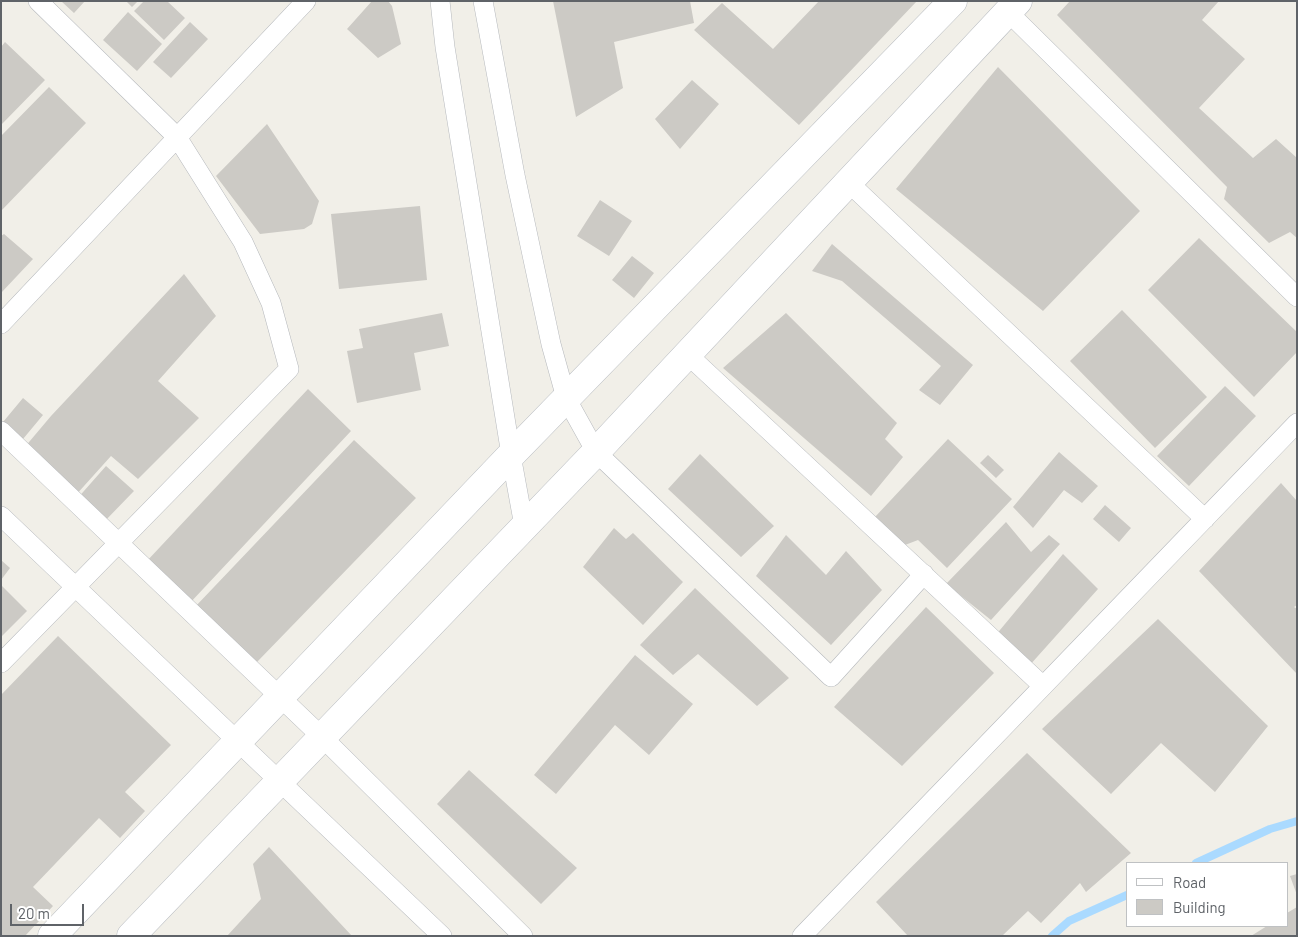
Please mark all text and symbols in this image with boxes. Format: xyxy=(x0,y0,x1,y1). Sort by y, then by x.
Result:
legend xyxy=(1126,862,1288,927)
text: Road xyxy=(1173,873,1206,891)
scale bar xyxy=(12,894,86,926)
text: Building xyxy=(1173,898,1226,916)
text: 20 m xyxy=(18,904,50,922)

